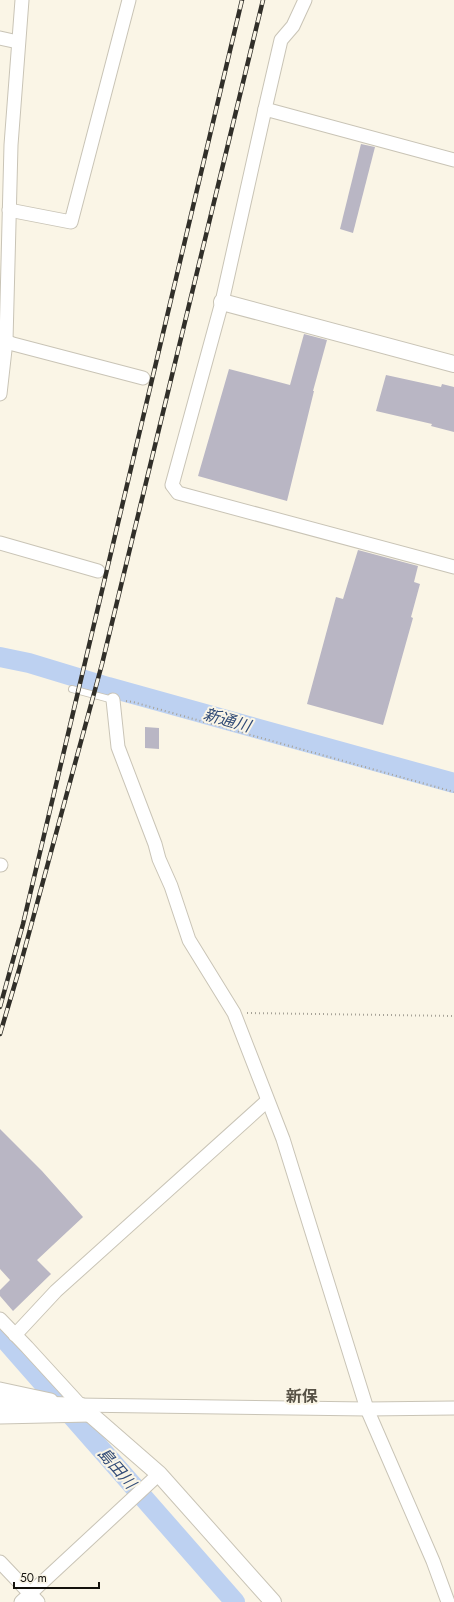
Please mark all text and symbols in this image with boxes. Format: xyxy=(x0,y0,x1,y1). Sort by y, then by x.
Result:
water label: 新通川 xyxy=(201,702,255,738)
district label: 新保 xyxy=(286,1385,318,1408)
water label: 島田川 xyxy=(93,1442,143,1495)
scale bar xyxy=(14,1564,99,1590)
text: 50 m xyxy=(20,1569,47,1587)

